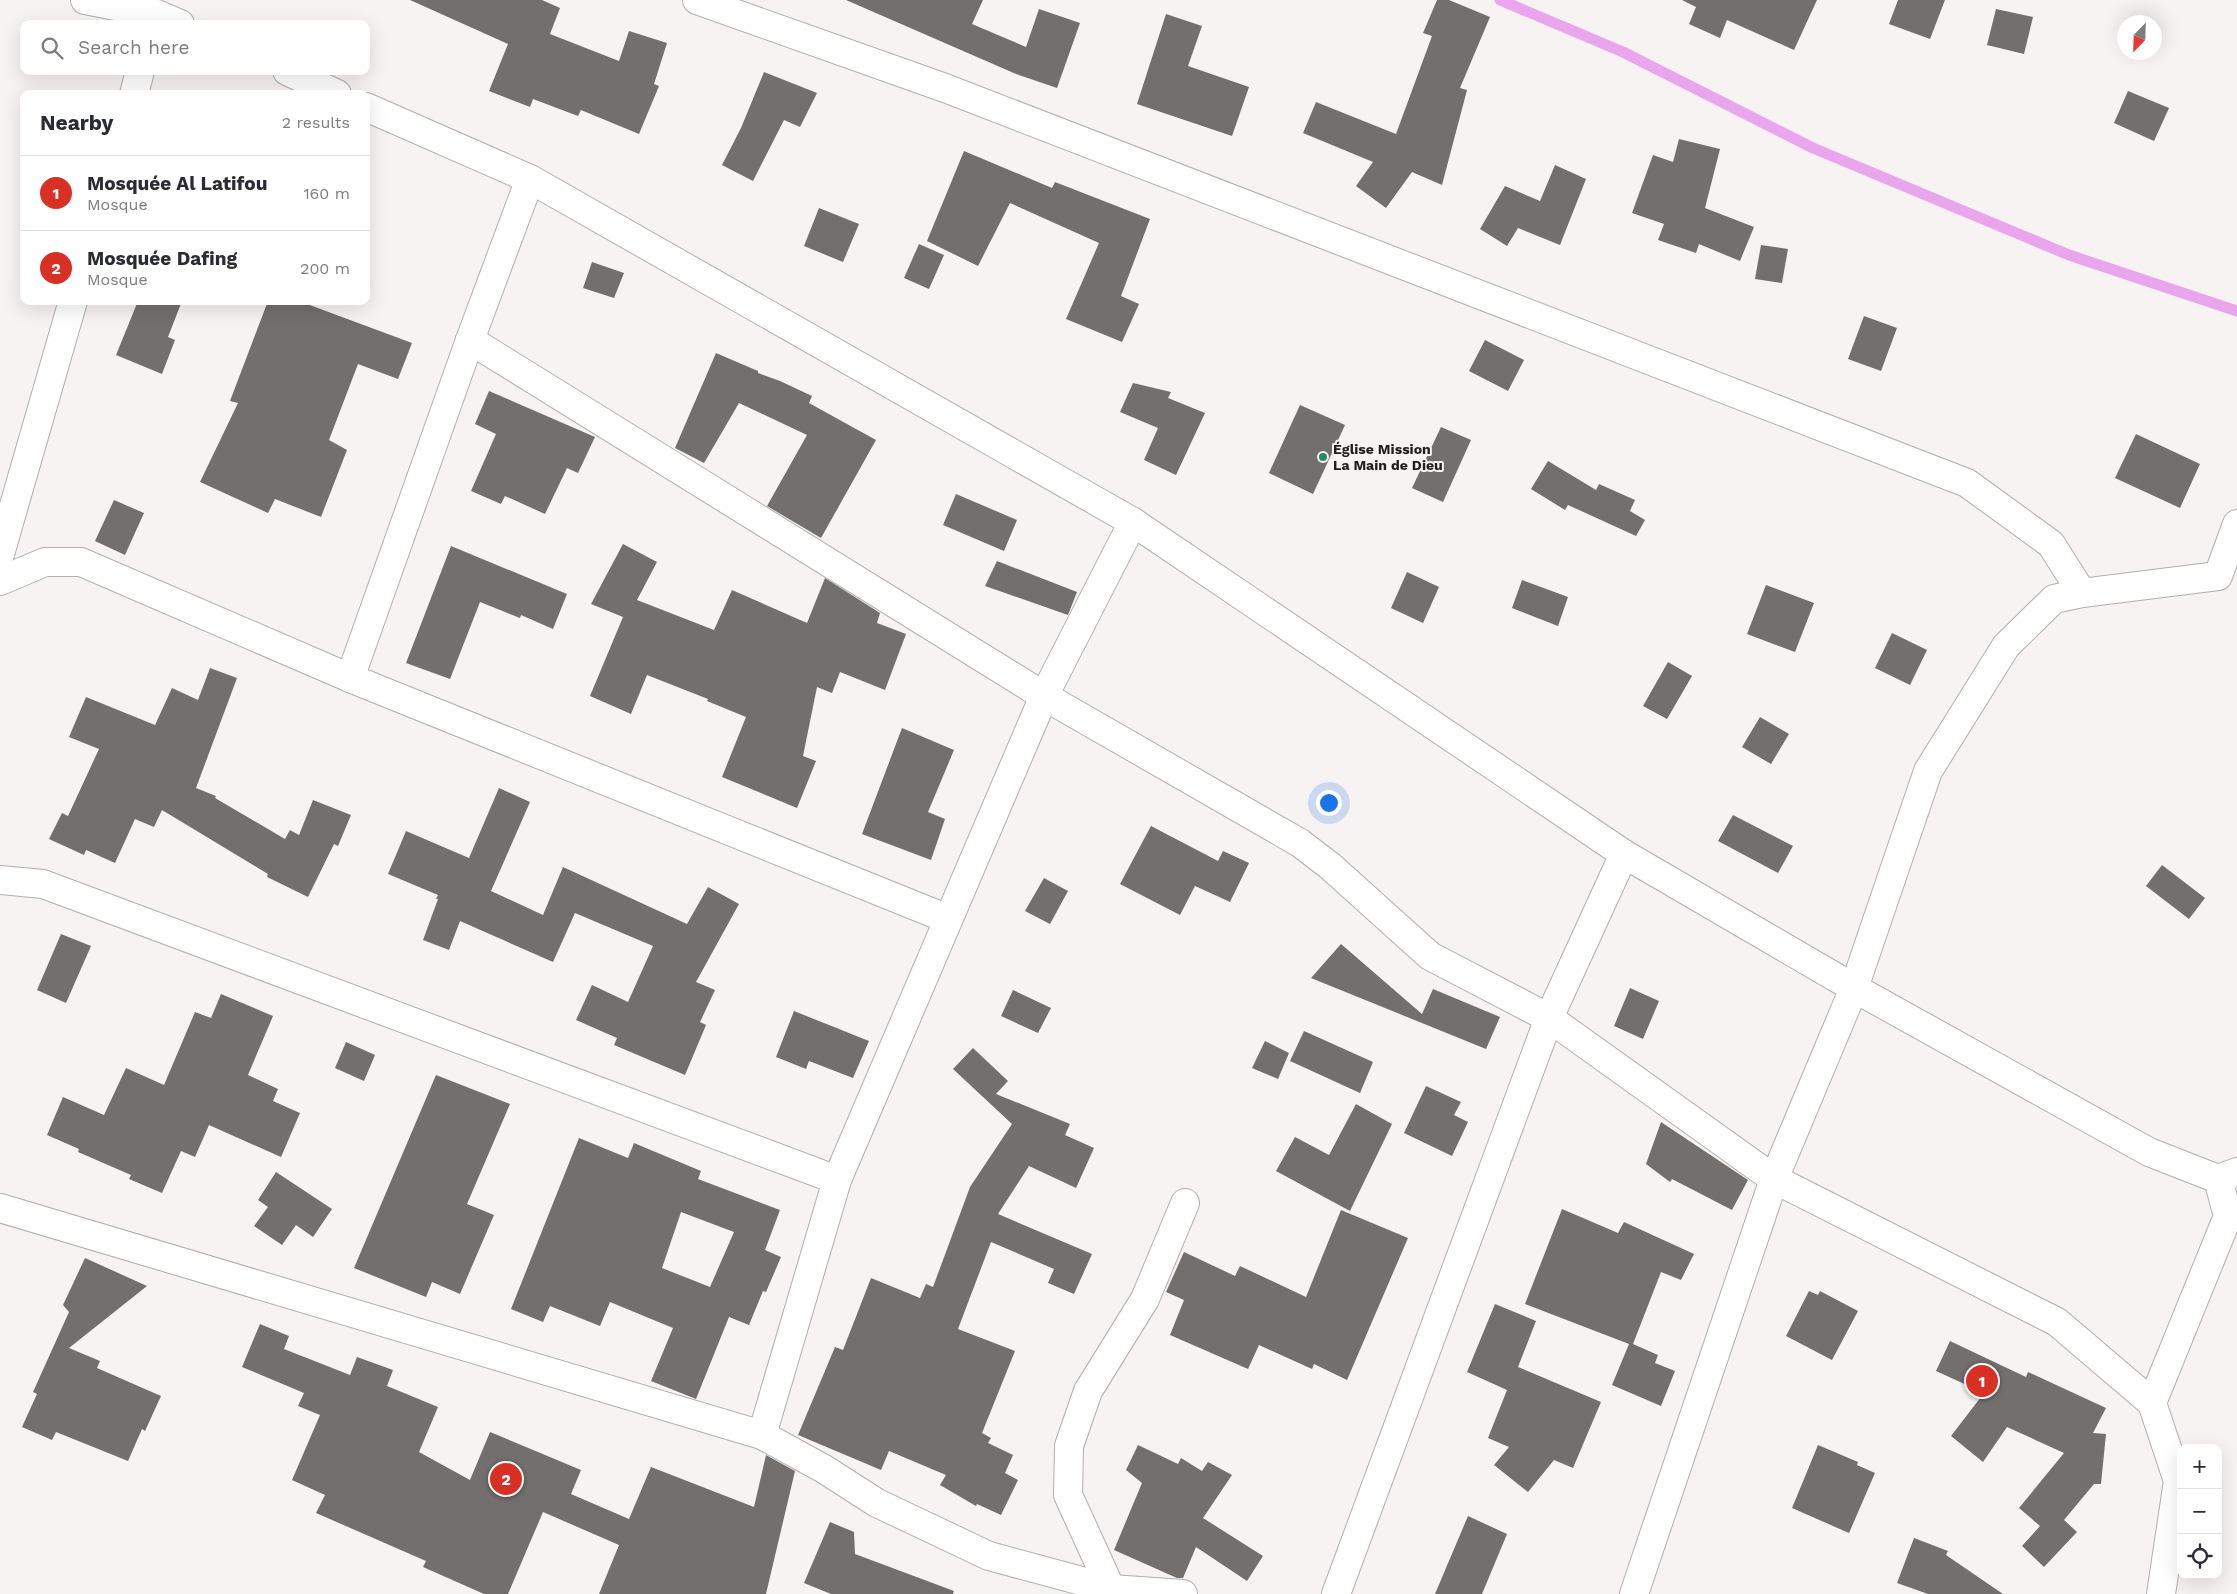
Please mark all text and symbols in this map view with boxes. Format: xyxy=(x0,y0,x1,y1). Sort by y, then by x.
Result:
north arrow xyxy=(2117,15,2162,60)
search box xyxy=(20,20,370,75)
icon: search xyxy=(38,34,66,62)
text: Search here xyxy=(78,36,189,59)
text: Nearby xyxy=(40,110,113,135)
text: 2 results xyxy=(282,113,350,132)
text: Mosquée Al Latifou xyxy=(87,172,267,195)
text: 1 xyxy=(53,184,59,203)
text: 160 m xyxy=(303,184,350,203)
text: Mosque xyxy=(87,195,148,214)
text: Mosquée Dafing xyxy=(87,247,237,270)
text: 2 xyxy=(51,259,61,278)
text: 200 m xyxy=(300,259,350,278)
text: Mosque xyxy=(87,270,148,289)
place label: Église Mission La Main de Dieu xyxy=(1333,441,1443,473)
marker: Église Mission La Main de Dieu xyxy=(1317,451,1329,463)
your location xyxy=(1316,790,1342,816)
pin: 1 xyxy=(1966,1362,1998,1400)
map controls xyxy=(2177,1444,2222,1579)
button: + xyxy=(2177,1444,2222,1489)
pin: 2 xyxy=(490,1460,522,1498)
button: − xyxy=(2177,1489,2222,1534)
button: locate xyxy=(2177,1534,2222,1579)

